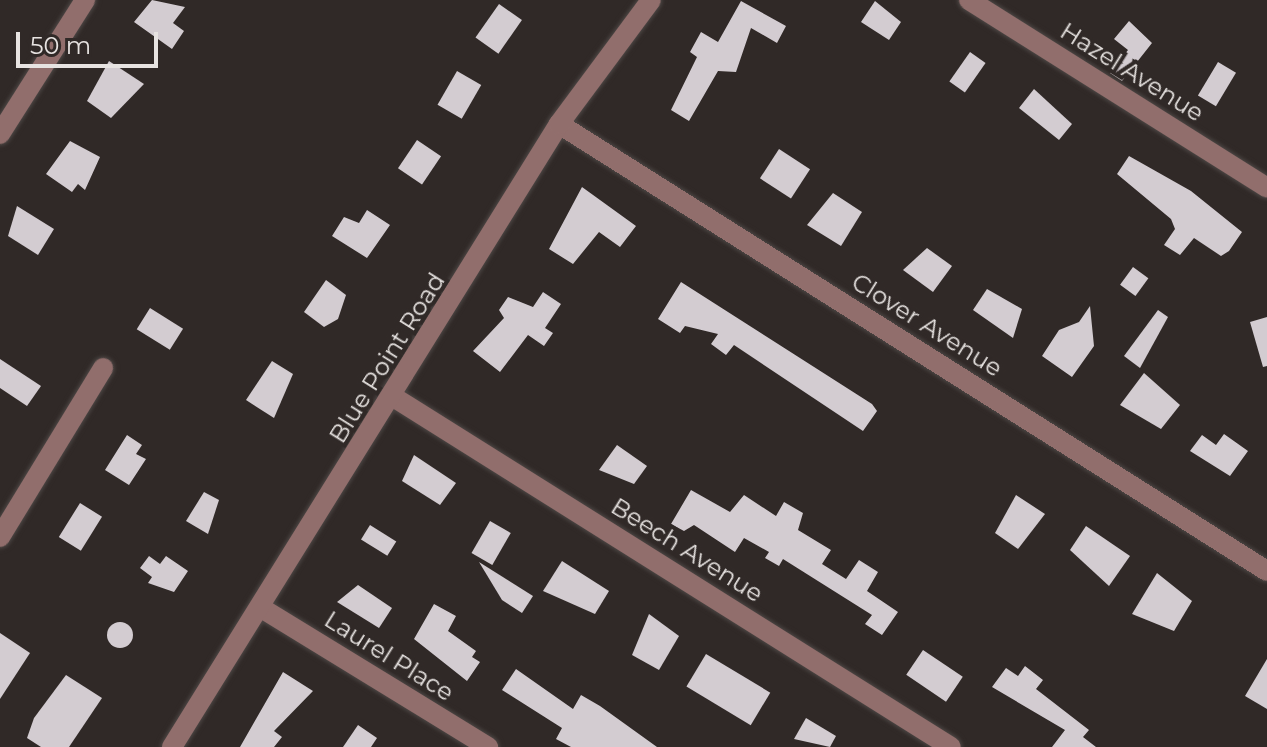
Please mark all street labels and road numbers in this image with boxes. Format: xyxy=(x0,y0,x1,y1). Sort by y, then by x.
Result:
street label: Hazel Avenue xyxy=(1055,16,1209,128)
street label: Clover Avenue xyxy=(847,267,1007,383)
street label: Blue Point Road xyxy=(323,268,451,448)
street label: Beech Avenue xyxy=(606,492,768,608)
street label: Laurel Place xyxy=(319,605,459,707)

